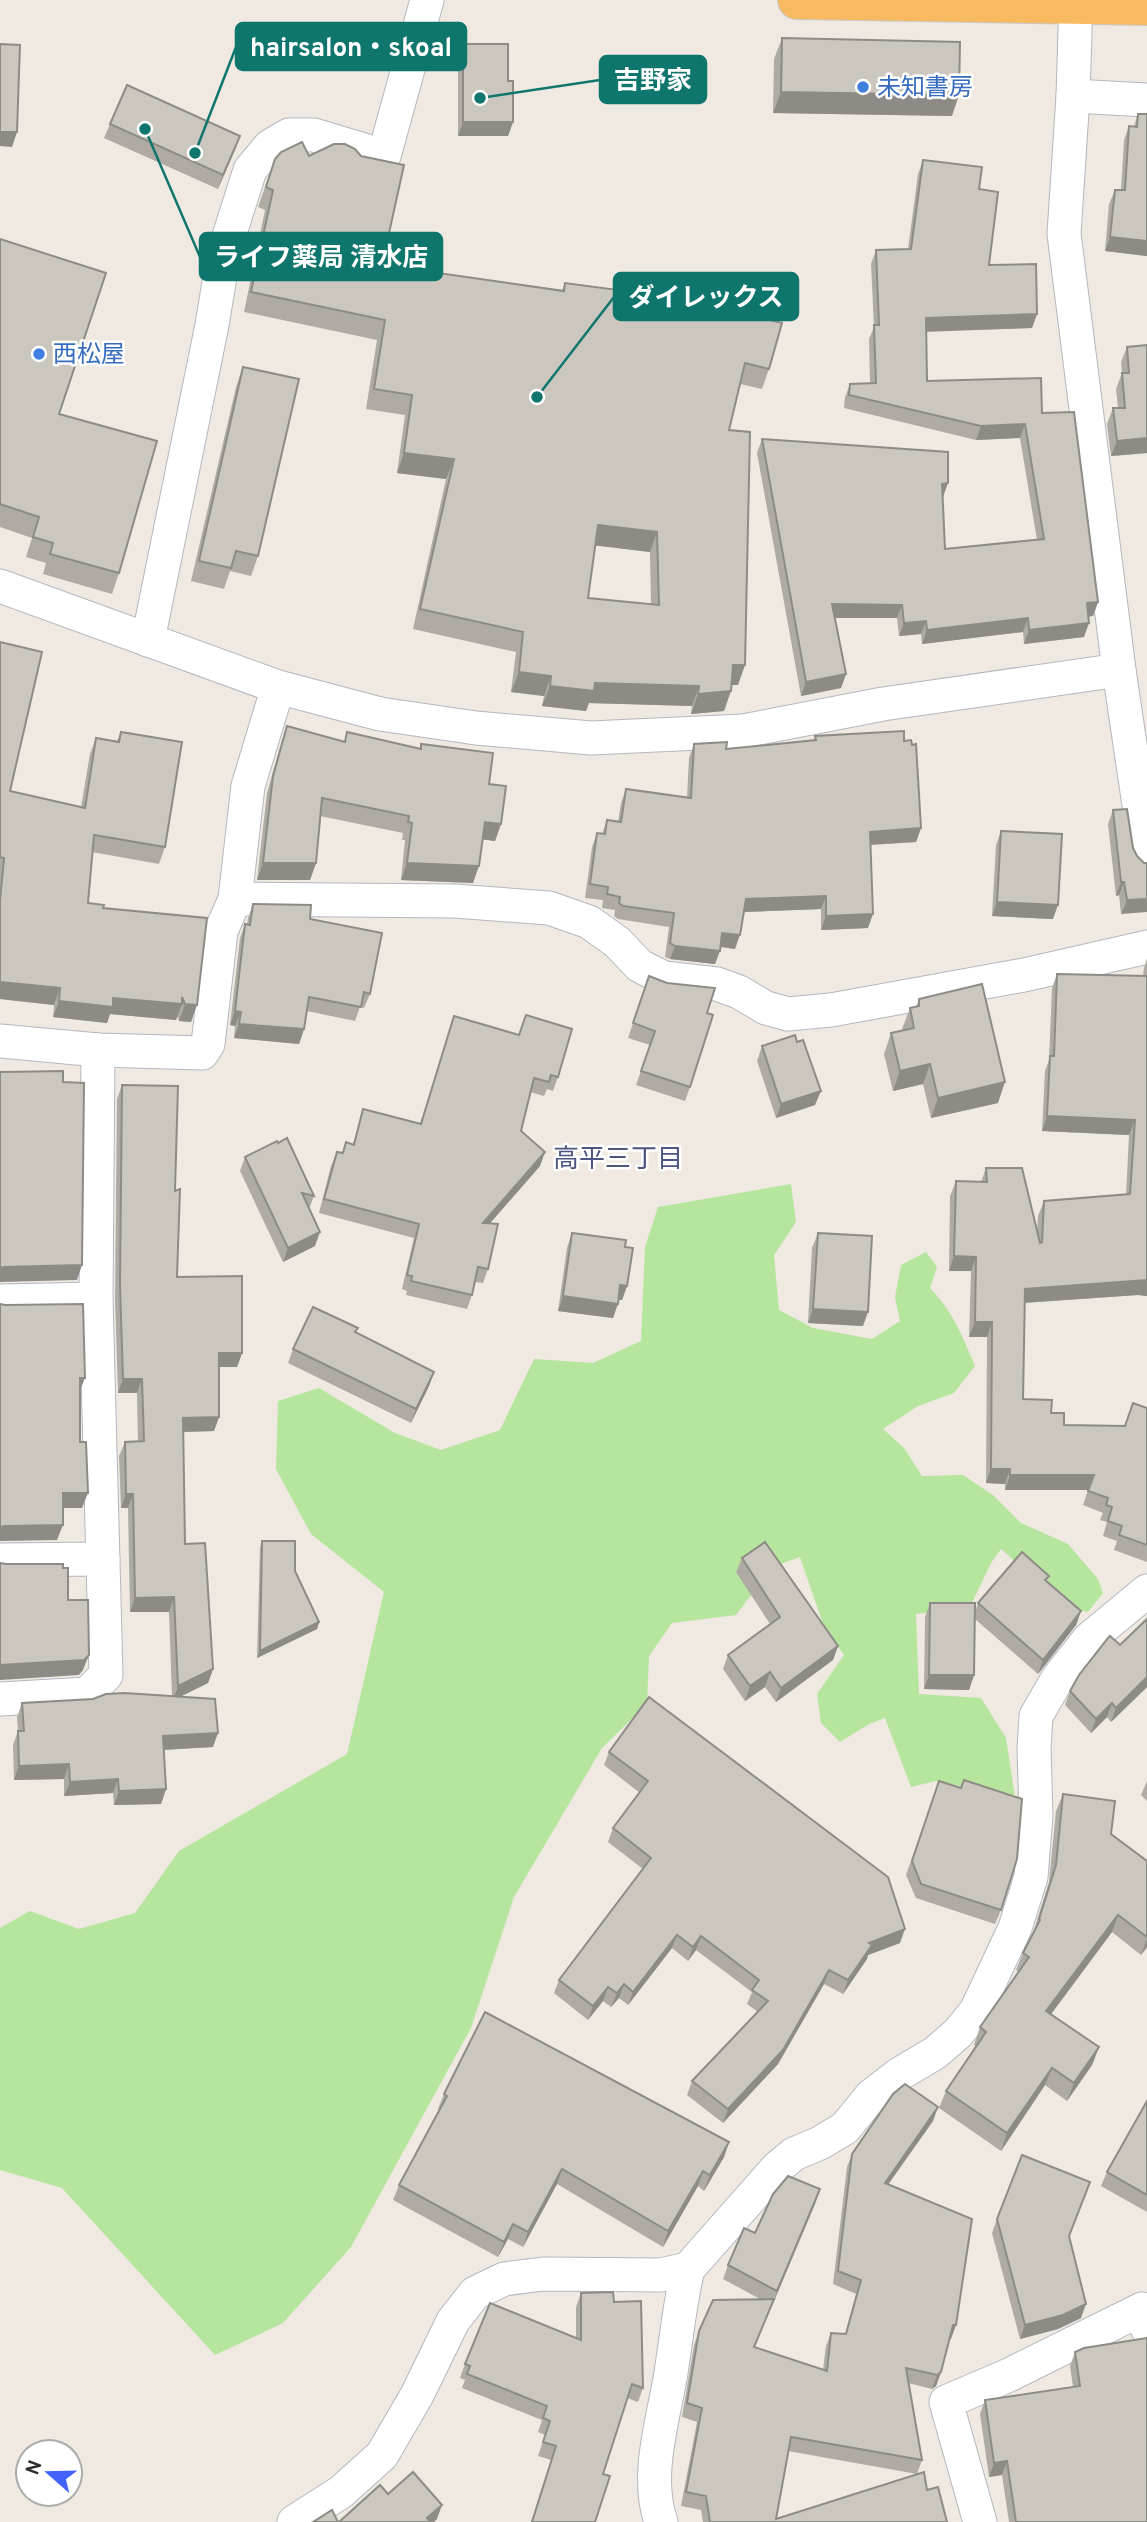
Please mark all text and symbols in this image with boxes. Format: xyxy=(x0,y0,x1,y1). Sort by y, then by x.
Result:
callout: hairsalon・skoal xyxy=(236,23,466,70)
text: hairsalon・skoal xyxy=(250,33,452,66)
callout: 吉野家 xyxy=(600,56,706,103)
text: 吉野家 xyxy=(614,66,692,99)
place label: 未知書房 xyxy=(877,74,973,104)
marker: 未知書房 xyxy=(855,79,871,95)
callout: ライフ薬局 清水店 xyxy=(200,233,442,280)
text: ライフ薬局 清水店 xyxy=(214,243,428,276)
callout: ダイレックス xyxy=(614,273,798,320)
text: ダイレックス xyxy=(628,283,784,316)
place label: 西松屋 xyxy=(53,341,125,371)
marker: 西松屋 xyxy=(31,346,47,362)
district label: 高平三丁目 xyxy=(553,1144,683,1177)
north arrow xyxy=(14,2438,84,2508)
text: N xyxy=(21,2457,49,2478)

